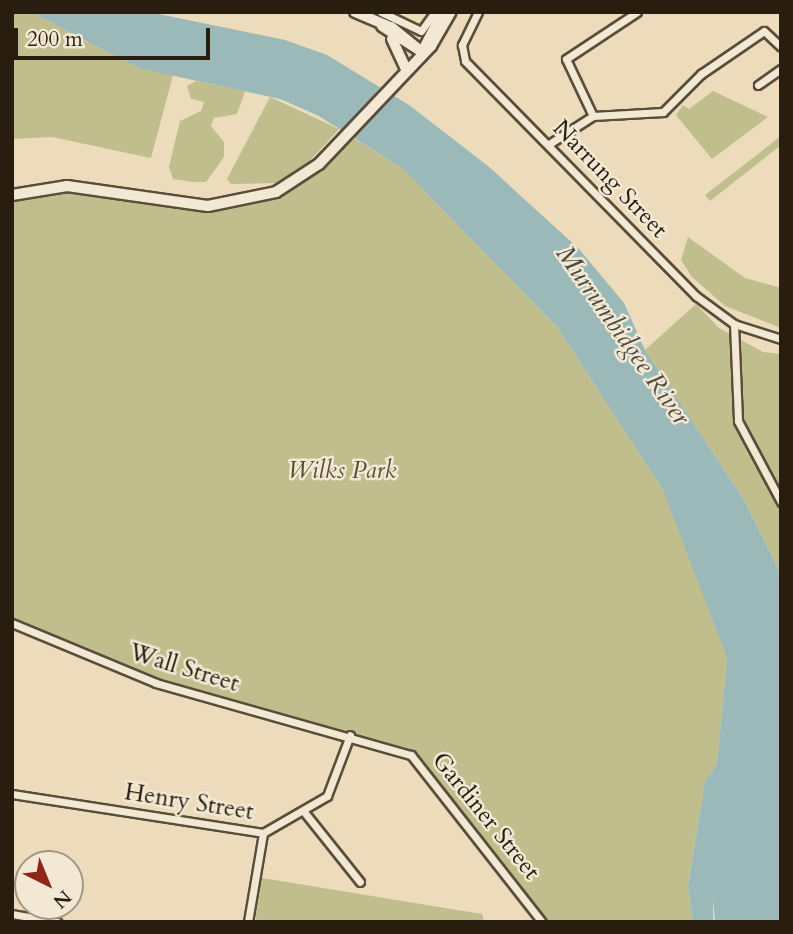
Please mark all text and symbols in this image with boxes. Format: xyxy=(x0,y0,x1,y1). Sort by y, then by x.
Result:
scale bar xyxy=(18,14,214,58)
text: 200 m xyxy=(27,25,83,54)
street label: Narrung Street xyxy=(547,114,673,244)
water label: Murrumbidgee River xyxy=(549,239,697,431)
park label: Wilks Park xyxy=(288,457,396,485)
street label: Wall Street xyxy=(126,638,242,698)
street label: Gardiner Street xyxy=(426,747,546,885)
street label: Henry Street xyxy=(122,778,256,826)
north arrow xyxy=(14,850,84,920)
text: N xyxy=(47,884,77,914)

